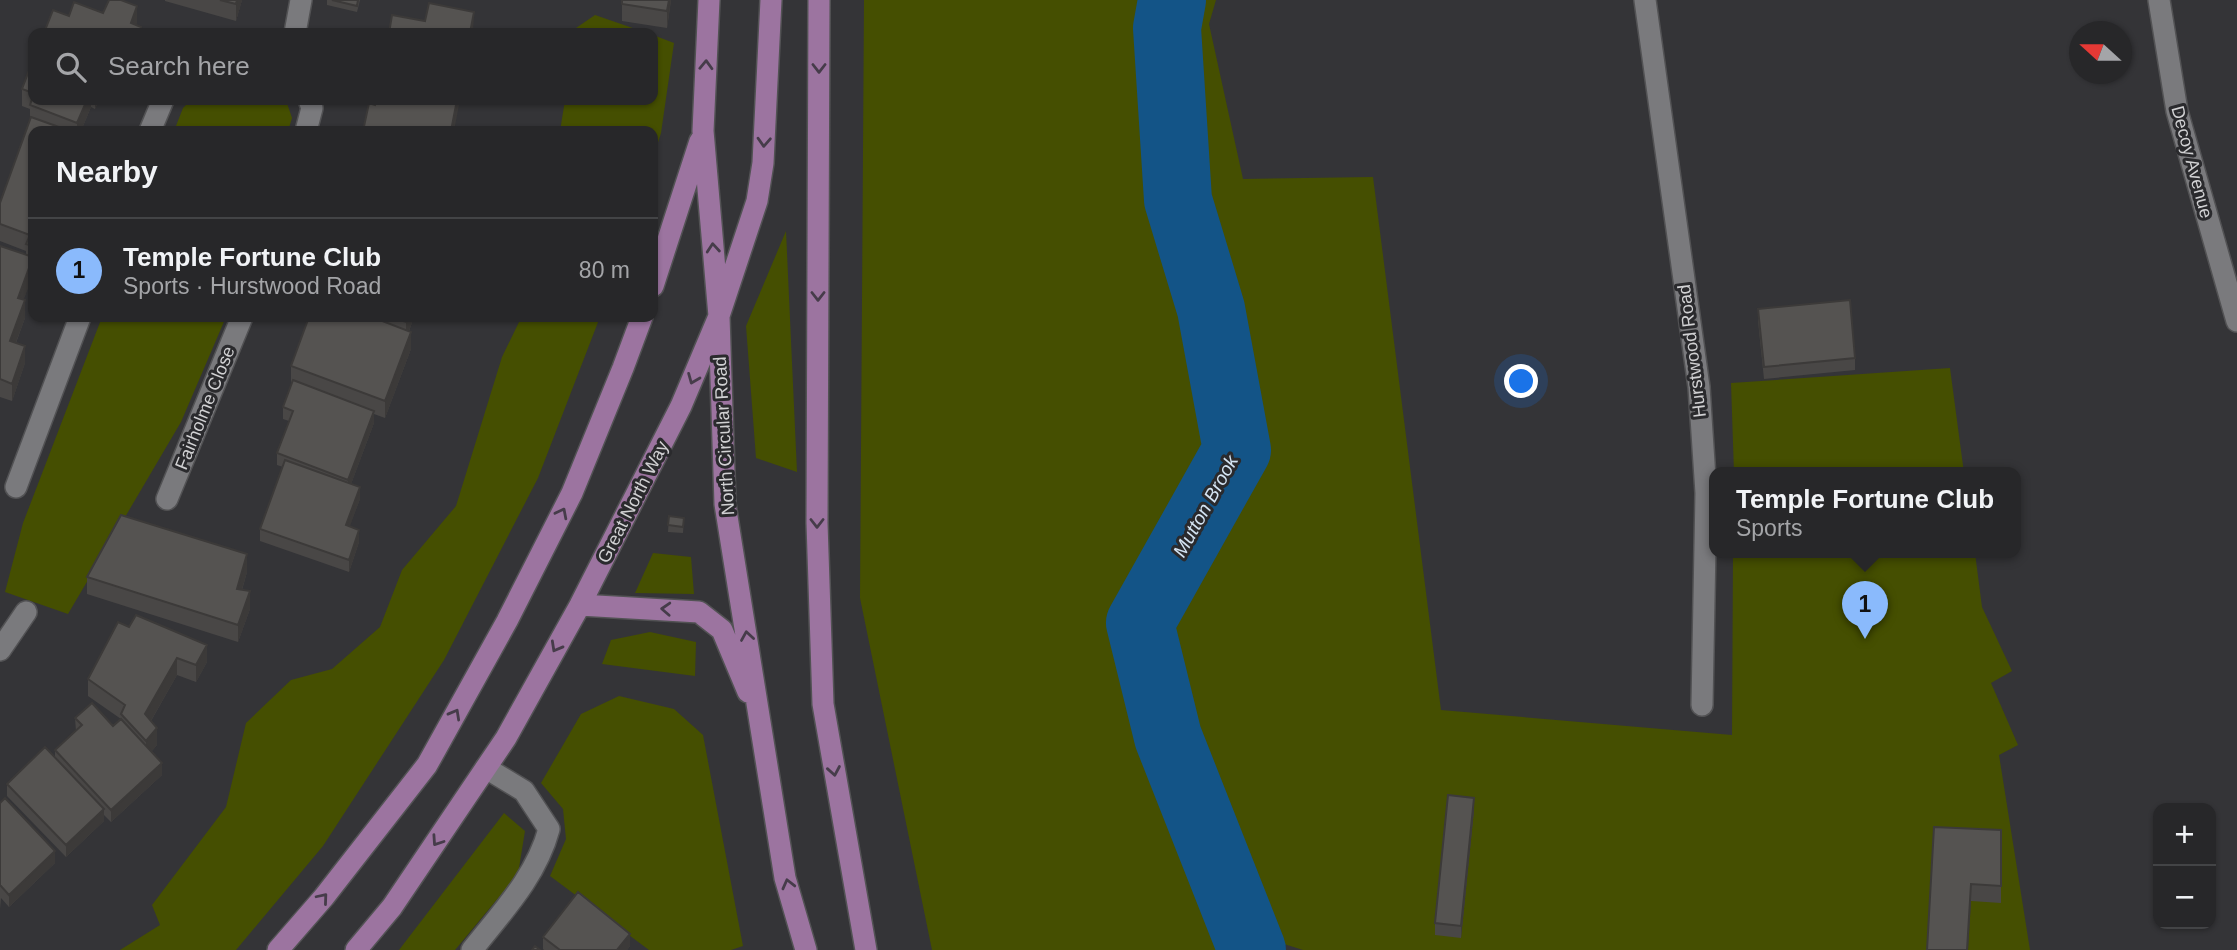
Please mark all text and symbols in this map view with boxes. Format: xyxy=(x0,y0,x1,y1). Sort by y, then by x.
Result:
north arrow xyxy=(2069,21,2132,84)
search box xyxy=(28,28,658,105)
icon: search xyxy=(52,48,90,86)
text: Search here xyxy=(108,51,250,81)
one-way arrow xyxy=(698,60,713,71)
one-way arrow xyxy=(811,63,827,74)
street label: Decoy Avenue xyxy=(2167,104,2217,220)
one-way arrow xyxy=(757,136,772,147)
text: Nearby xyxy=(56,155,158,188)
text: Temple Fortune Club xyxy=(123,242,381,272)
one-way arrow xyxy=(706,242,721,253)
text: 1 xyxy=(73,257,85,283)
text: 80 m xyxy=(579,257,630,283)
text: Sports · Hurstwood Road xyxy=(123,273,381,299)
street label: Hurstwood Road xyxy=(1674,283,1710,419)
one-way arrow xyxy=(810,291,826,301)
street label: Fairholme Close xyxy=(171,344,239,472)
street label: North Circular Road xyxy=(710,356,738,516)
your location xyxy=(1504,364,1538,398)
one-way arrow xyxy=(687,372,701,384)
street label: Great North Way xyxy=(594,438,672,566)
water label: Mutton Brook xyxy=(1169,450,1243,561)
popup xyxy=(1709,467,2021,558)
text: Temple Fortune Club xyxy=(1736,484,1994,514)
one-way arrow xyxy=(553,508,567,520)
text: Sports xyxy=(1736,515,1802,541)
one-way arrow xyxy=(810,518,825,529)
pin: 1 xyxy=(1842,581,1888,639)
one-way arrow xyxy=(661,602,672,617)
one-way arrow xyxy=(740,630,755,641)
one-way arrow xyxy=(551,640,564,653)
one-way arrow xyxy=(447,709,460,721)
one-way arrow xyxy=(826,765,841,777)
map controls xyxy=(2153,803,2216,929)
button: + xyxy=(2153,803,2216,866)
one-way arrow xyxy=(433,833,445,846)
button: − xyxy=(2153,866,2216,929)
one-way arrow xyxy=(782,878,796,890)
one-way arrow xyxy=(314,894,327,906)

